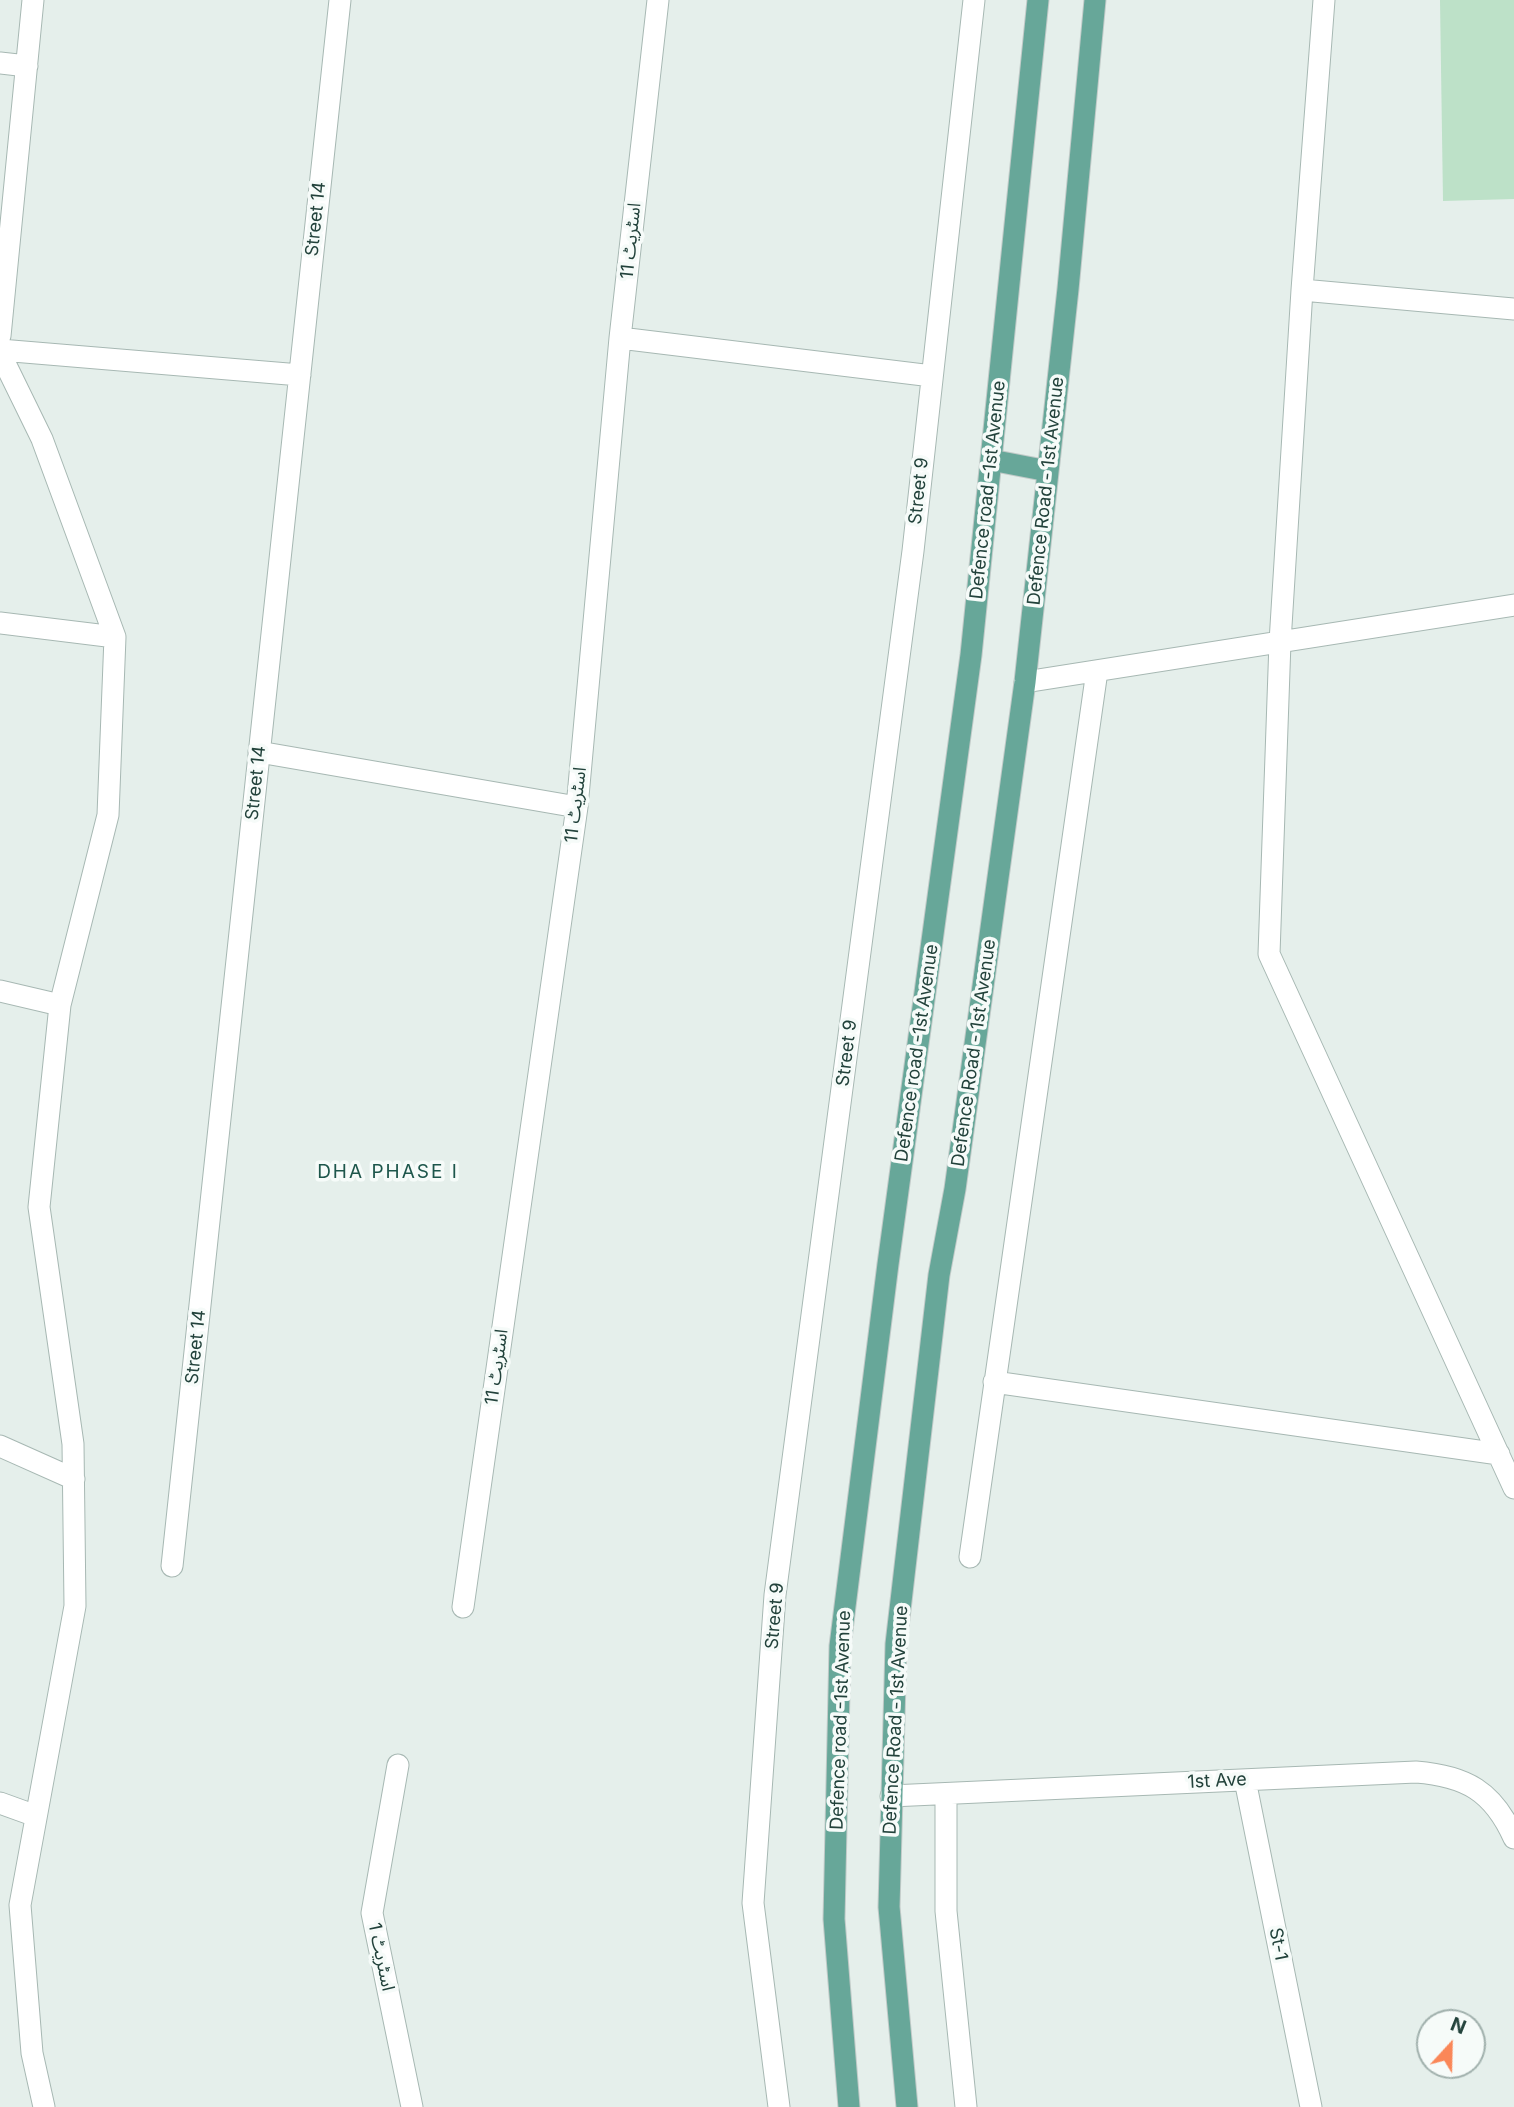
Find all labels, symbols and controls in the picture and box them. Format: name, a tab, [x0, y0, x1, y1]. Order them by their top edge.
street label: Street 14	[301, 181, 331, 257]
street label: اسٹریٹ 11	[616, 202, 646, 280]
street label: Defence Road - 1st Avenue	[1023, 376, 1069, 606]
street label: Defence road -1st Avenue	[966, 380, 1010, 600]
street label: Street 9	[905, 457, 933, 525]
street label: Street 14	[241, 745, 271, 821]
street label: اسٹریٹ 11	[561, 766, 591, 844]
street label: Defence Road - 1st Avenue	[947, 938, 1001, 1168]
street label: Defence road -1st Avenue	[891, 943, 943, 1163]
street label: Street 9	[832, 1018, 862, 1088]
district label: DHA PHASE I	[319, 1161, 457, 1183]
street label: Street 14	[181, 1309, 211, 1385]
street label: اسٹریٹ 11	[481, 1328, 513, 1406]
street label: Street 9	[761, 1582, 789, 1650]
street label: Defence Road - 1st Avenue	[879, 1605, 913, 1835]
street label: Defence road -1st Avenue	[826, 1610, 856, 1830]
street label: 1st Ave	[1187, 1769, 1247, 1793]
street label: اسٹریٹ 1	[363, 1921, 399, 1993]
street label: St-1	[1264, 1926, 1292, 1962]
north arrow	[1416, 2009, 1486, 2079]
text: N	[1447, 2013, 1469, 2039]

